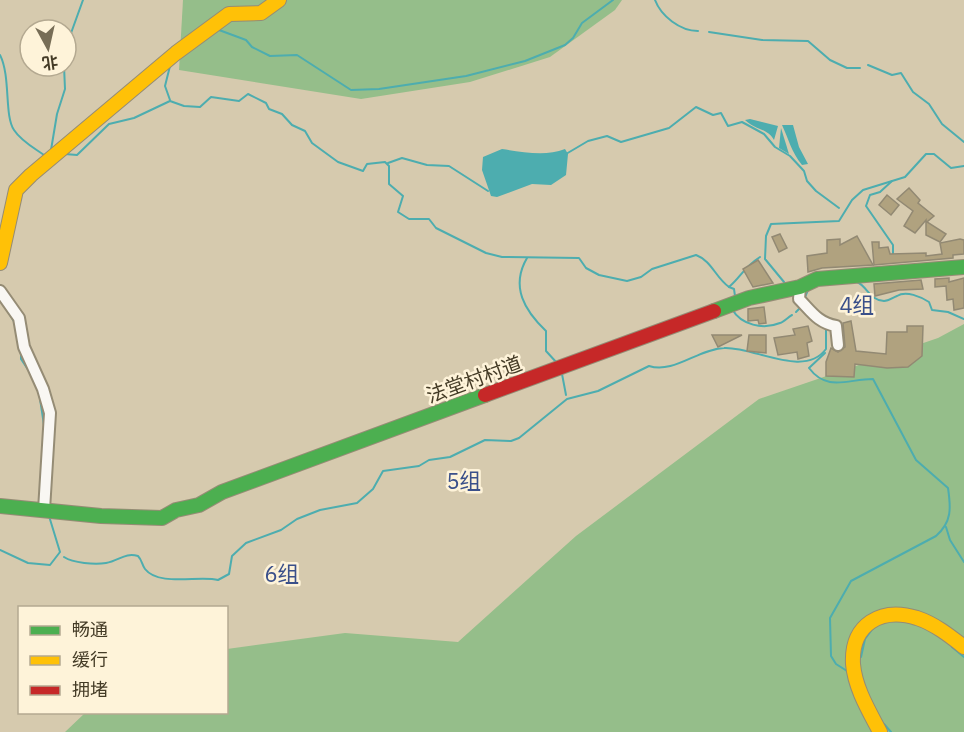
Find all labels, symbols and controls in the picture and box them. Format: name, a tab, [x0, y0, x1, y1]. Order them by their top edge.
north arrow	[18, 18, 78, 78]
text: 北	[41, 52, 59, 74]
district label: 4组	[839, 290, 875, 319]
street label: 法堂村村道	[422, 349, 526, 409]
district label: 5组	[446, 466, 482, 495]
district label: 6组	[264, 559, 300, 588]
legend	[18, 606, 228, 714]
text: 畅通	[72, 618, 108, 641]
text: 缓行	[72, 648, 108, 671]
text: 拥堵	[72, 678, 108, 701]

